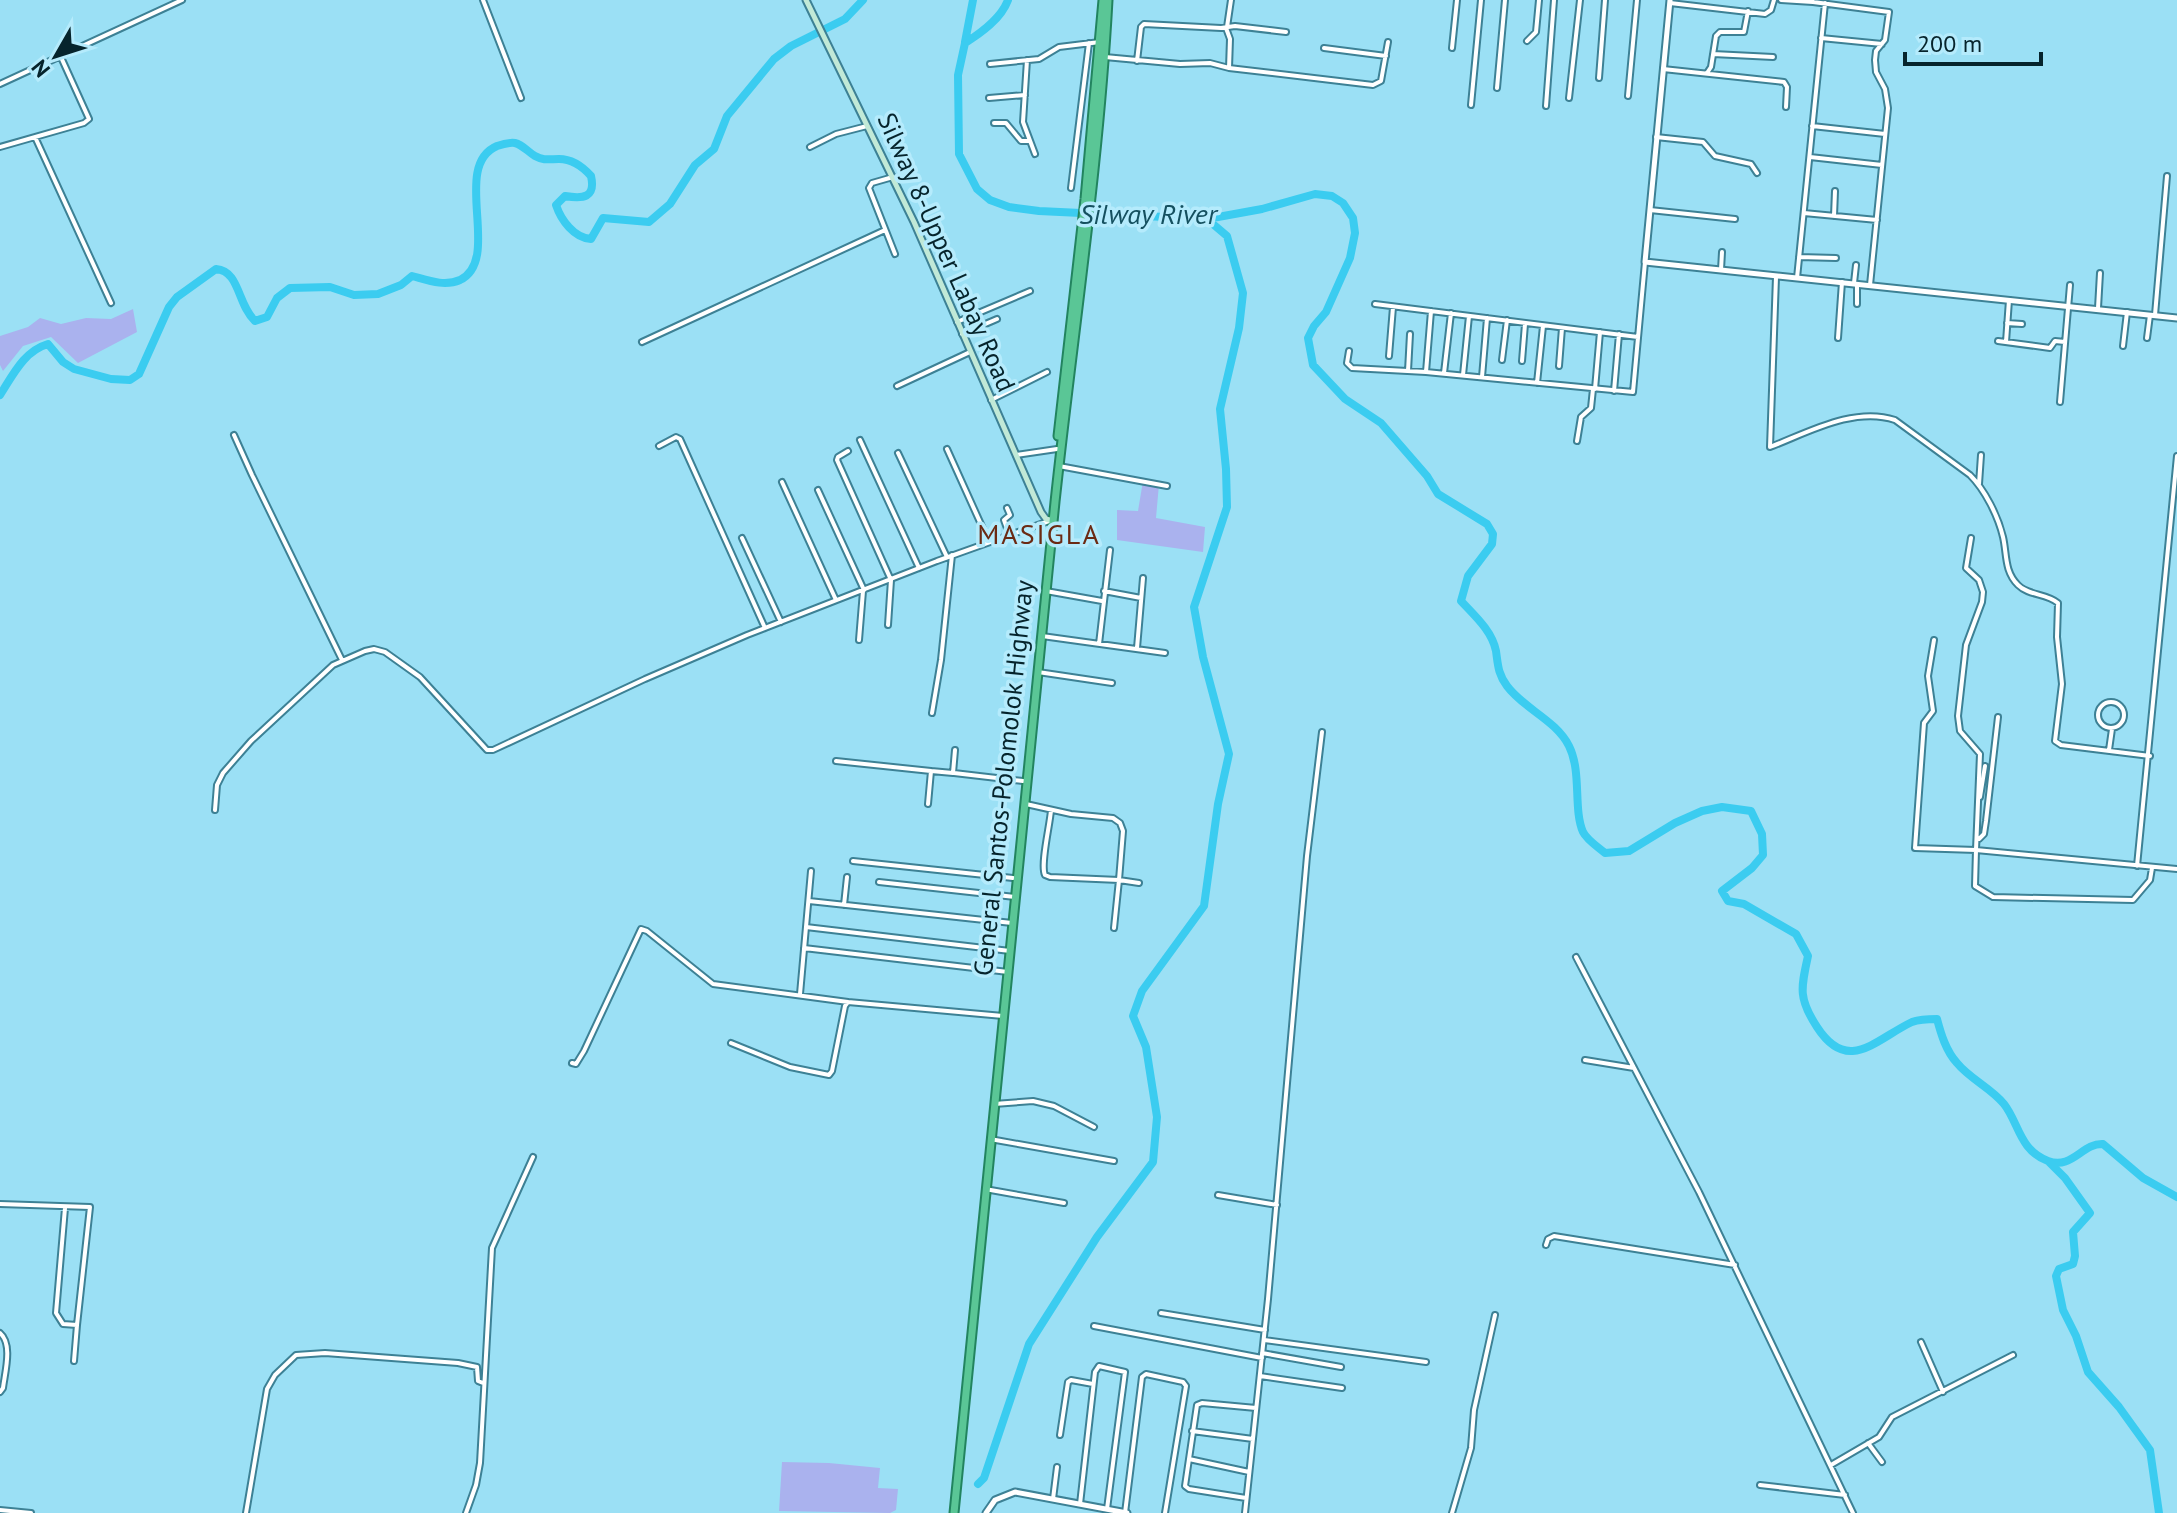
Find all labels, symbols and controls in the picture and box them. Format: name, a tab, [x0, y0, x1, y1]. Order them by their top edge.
north arrow	[16, 16, 96, 96]
scale bar	[1905, 16, 2041, 66]
text: 200 m	[1917, 28, 1982, 59]
text: N	[25, 54, 56, 83]
street label: Silway 8-Upper Labay Road	[871, 107, 1023, 397]
water label: Silway River	[1079, 195, 1219, 232]
district label: MASIGLA	[977, 515, 1101, 552]
street label: General Santos-Polomolok Highway	[966, 579, 1040, 977]

